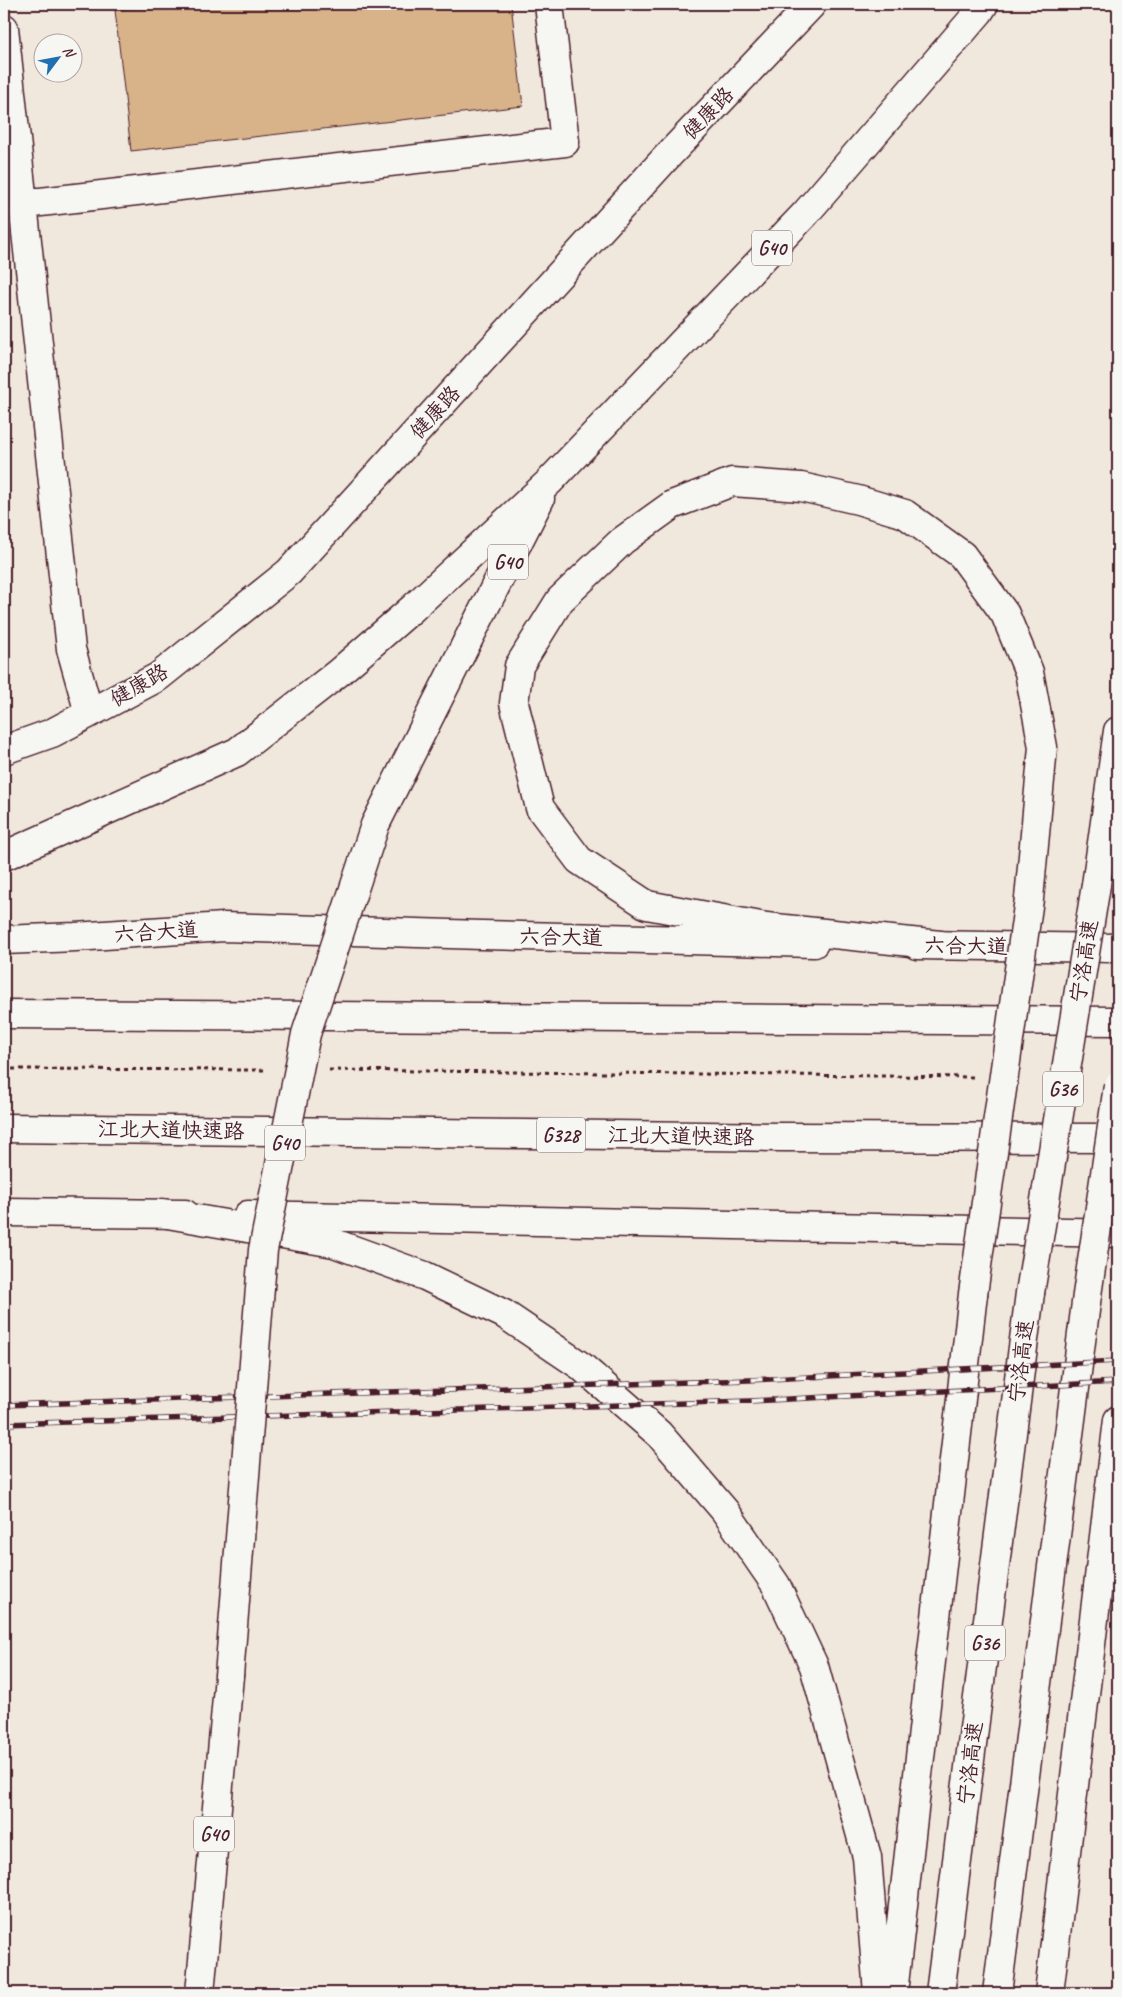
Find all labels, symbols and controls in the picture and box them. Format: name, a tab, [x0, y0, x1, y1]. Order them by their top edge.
north arrow	[32, 32, 82, 82]
text: N	[59, 43, 79, 62]
street label: 健康路	[677, 81, 739, 145]
road number: G40	[752, 230, 792, 266]
street label: 健康路	[404, 380, 466, 444]
road number: G40	[488, 544, 528, 580]
street label: 健康路	[105, 658, 173, 712]
street label: 六合大道	[113, 916, 199, 948]
street label: 宁洛高速	[1065, 917, 1103, 1005]
street label: 六合大道	[519, 923, 603, 951]
street label: 六合大道	[924, 932, 1008, 960]
road number: G36	[1043, 1072, 1083, 1106]
street label: 江北大道快速路	[97, 1116, 245, 1144]
road number: G328	[537, 1118, 585, 1152]
street label: 江北大道快速路	[607, 1122, 755, 1150]
road number: G40	[265, 1126, 305, 1160]
street label: 宁洛高速	[1003, 1318, 1039, 1404]
road number: G36	[965, 1626, 1005, 1660]
street label: 宁洛高速	[952, 1720, 988, 1806]
road number: G40	[194, 1816, 234, 1852]

